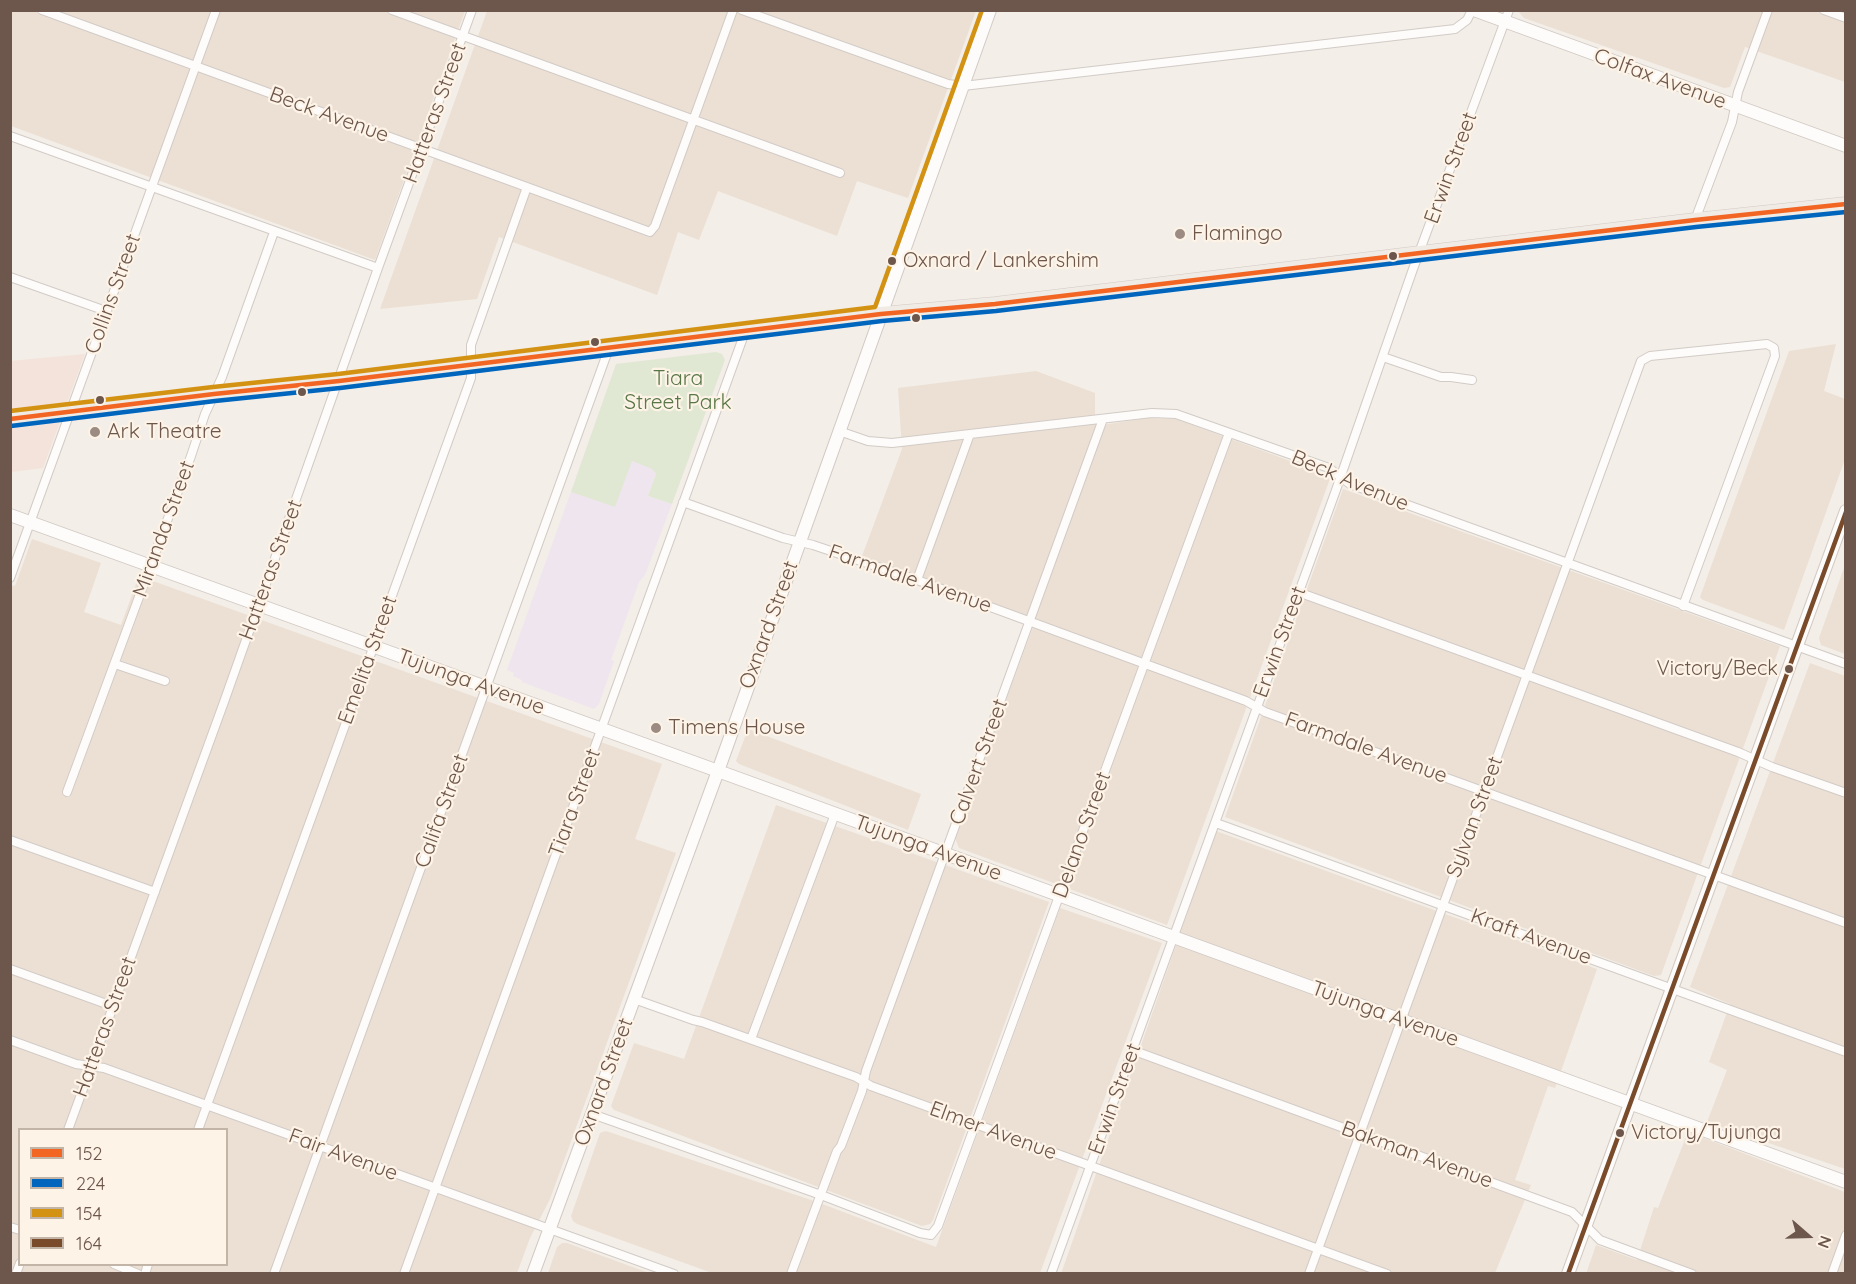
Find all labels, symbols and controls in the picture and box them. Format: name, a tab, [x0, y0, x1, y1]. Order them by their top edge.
street label: Hatteras Street	[398, 39, 472, 187]
street label: Colfax Avenue	[1590, 43, 1730, 115]
street label: Beck Avenue	[266, 82, 392, 148]
street label: Erwin Street	[1419, 109, 1483, 227]
place label: Flamingo	[1192, 221, 1283, 247]
marker: Flamingo	[1173, 227, 1187, 241]
street label: Collins Street	[80, 231, 146, 357]
place label: Oxnard / Lankershim	[903, 249, 1099, 273]
unlabelled marker	[1387, 250, 1399, 262]
marker: Oxnard / Lankershim	[886, 255, 898, 267]
unlabelled marker	[910, 312, 922, 324]
unlabelled marker	[589, 336, 601, 348]
park label: Tiara Street Park	[624, 366, 732, 416]
unlabelled marker	[296, 386, 308, 398]
unlabelled marker	[94, 394, 106, 406]
place label: Ark Theatre	[107, 419, 222, 445]
marker: Ark Theatre	[88, 425, 102, 439]
street label: Beck Avenue	[1287, 445, 1413, 517]
street label: Miranda Street	[128, 457, 200, 601]
street label: Hatteras Street	[234, 496, 308, 644]
street label: Farmdale Avenue	[825, 539, 995, 619]
street label: Oxnard Street	[734, 558, 804, 692]
street label: Erwin Street	[1248, 583, 1312, 701]
street label: Emelita Street	[333, 592, 403, 728]
street label: Tujunga Avenue	[394, 644, 548, 720]
place label: Victory/Beck	[1656, 657, 1778, 681]
marker: Victory/Beck	[1783, 663, 1795, 675]
street label: Calvert Street	[945, 696, 1013, 828]
street label: Farmdale Avenue	[1281, 707, 1451, 789]
place label: Timens House	[668, 715, 805, 741]
marker: Timens House	[649, 721, 663, 735]
street label: Tiara Street	[544, 745, 606, 861]
street label: Califa Street	[410, 751, 474, 871]
street label: Sylvan Street	[1441, 753, 1509, 881]
street label: Delano Street	[1047, 768, 1117, 902]
street label: Tujunga Avenue	[851, 810, 1005, 886]
street label: Kraft Avenue	[1467, 903, 1595, 971]
street label: Hatteras Street	[68, 953, 142, 1101]
street label: Tujunga Avenue	[1308, 976, 1462, 1052]
street label: Oxnard Street	[569, 1015, 639, 1149]
street label: Erwin Street	[1083, 1040, 1147, 1158]
street label: Elmer Avenue	[926, 1096, 1060, 1166]
street label: Bakman Avenue	[1338, 1116, 1496, 1194]
place label: Victory/Tujunga	[1631, 1121, 1781, 1145]
street label: Fair Avenue	[285, 1124, 401, 1186]
marker: Victory/Tujunga	[1614, 1127, 1626, 1139]
legend	[18, 1128, 228, 1266]
text: 152	[76, 1142, 102, 1165]
text: 224	[76, 1172, 105, 1195]
text: 154	[76, 1202, 102, 1225]
north arrow	[1778, 1206, 1838, 1266]
text: 164	[76, 1232, 102, 1255]
text: N	[1814, 1233, 1836, 1251]

